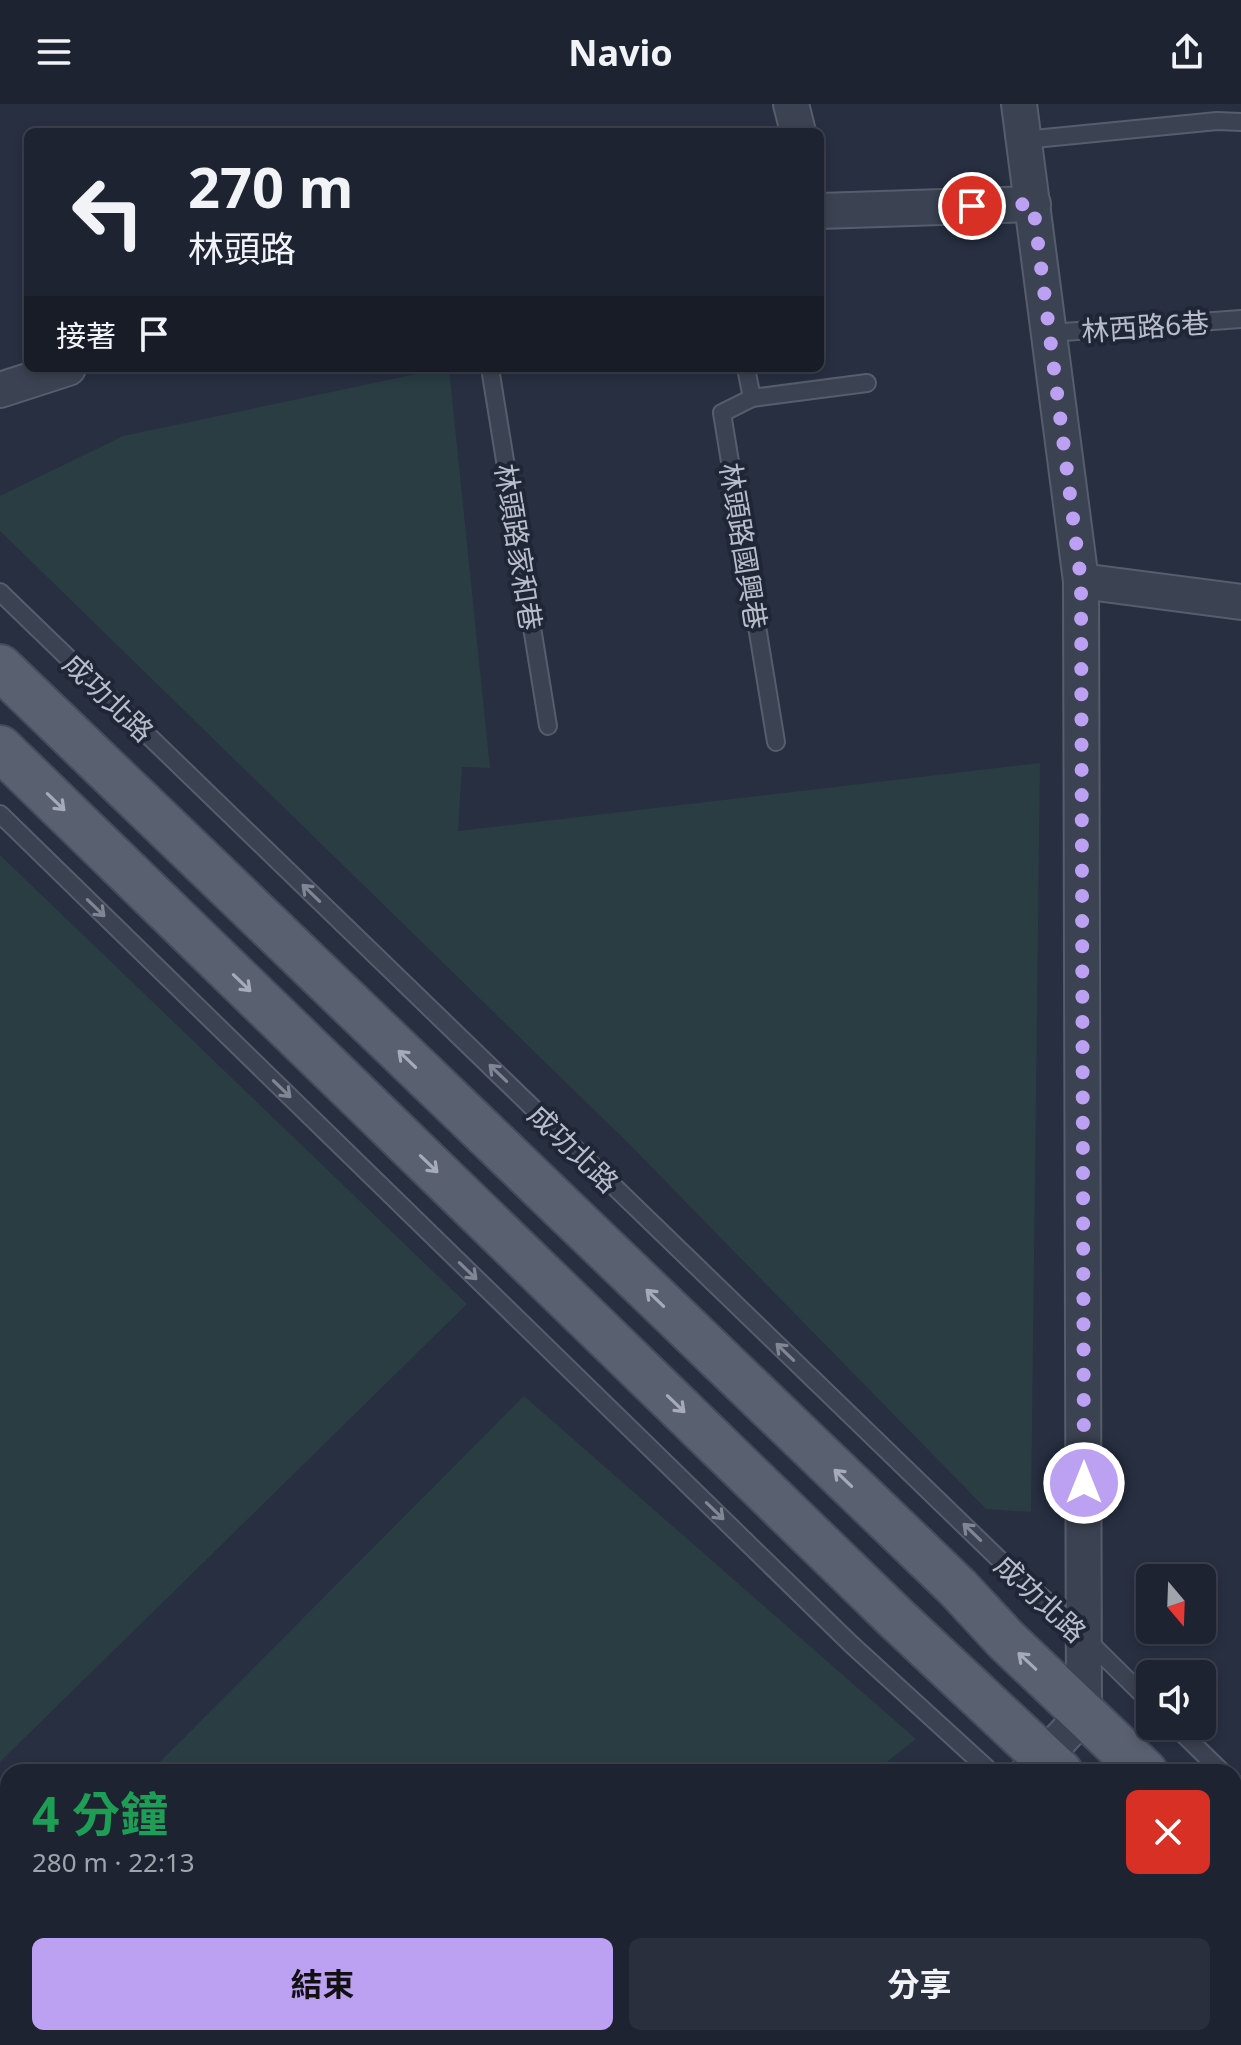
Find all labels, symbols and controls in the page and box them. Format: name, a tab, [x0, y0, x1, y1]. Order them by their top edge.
text: Navio	[568, 28, 673, 77]
icon: menu	[32, 30, 76, 74]
icon: share	[1165, 30, 1209, 74]
text: 270 m	[188, 148, 353, 224]
icon: left	[56, 160, 160, 264]
pin	[938, 172, 1006, 240]
icon: arrive	[950, 184, 994, 228]
text: 林頭路	[188, 224, 296, 273]
street label: 林西路6巷	[1080, 303, 1210, 349]
icon: arrive	[132, 312, 176, 356]
text: 接著	[56, 315, 116, 356]
street label: 林頭路國興巷	[712, 460, 776, 632]
street label: 林頭路家和巷	[487, 461, 551, 633]
street label: 成功北路	[56, 644, 162, 750]
one-way arrow	[46, 792, 65, 811]
one-way arrow	[301, 883, 321, 902]
one-way arrow	[86, 898, 106, 917]
one-way arrow	[232, 974, 252, 992]
one-way arrow	[398, 1050, 417, 1069]
one-way arrow	[488, 1064, 508, 1083]
one-way arrow	[272, 1079, 291, 1098]
street label: 成功北路	[521, 1095, 627, 1201]
one-way arrow	[419, 1155, 439, 1174]
one-way arrow	[458, 1261, 478, 1280]
one-way arrow	[645, 1288, 665, 1307]
one-way arrow	[775, 1342, 795, 1361]
one-way arrow	[666, 1394, 685, 1413]
position arrow	[1042, 1441, 1126, 1525]
one-way arrow	[833, 1469, 853, 1488]
one-way arrow	[705, 1501, 725, 1520]
one-way arrow	[962, 1523, 982, 1542]
street label: 成功北路	[987, 1546, 1095, 1650]
north arrow	[1136, 1564, 1216, 1644]
map controls	[1136, 1564, 1216, 1740]
one-way arrow	[1017, 1651, 1037, 1670]
button: sound	[1136, 1660, 1216, 1740]
text: 4 分鐘	[32, 1781, 168, 1846]
button: close	[1126, 1790, 1210, 1874]
text: 280 m · 22:13	[32, 1844, 195, 1880]
button: 結束	[32, 1938, 613, 2030]
button: 分享	[629, 1938, 1210, 2030]

